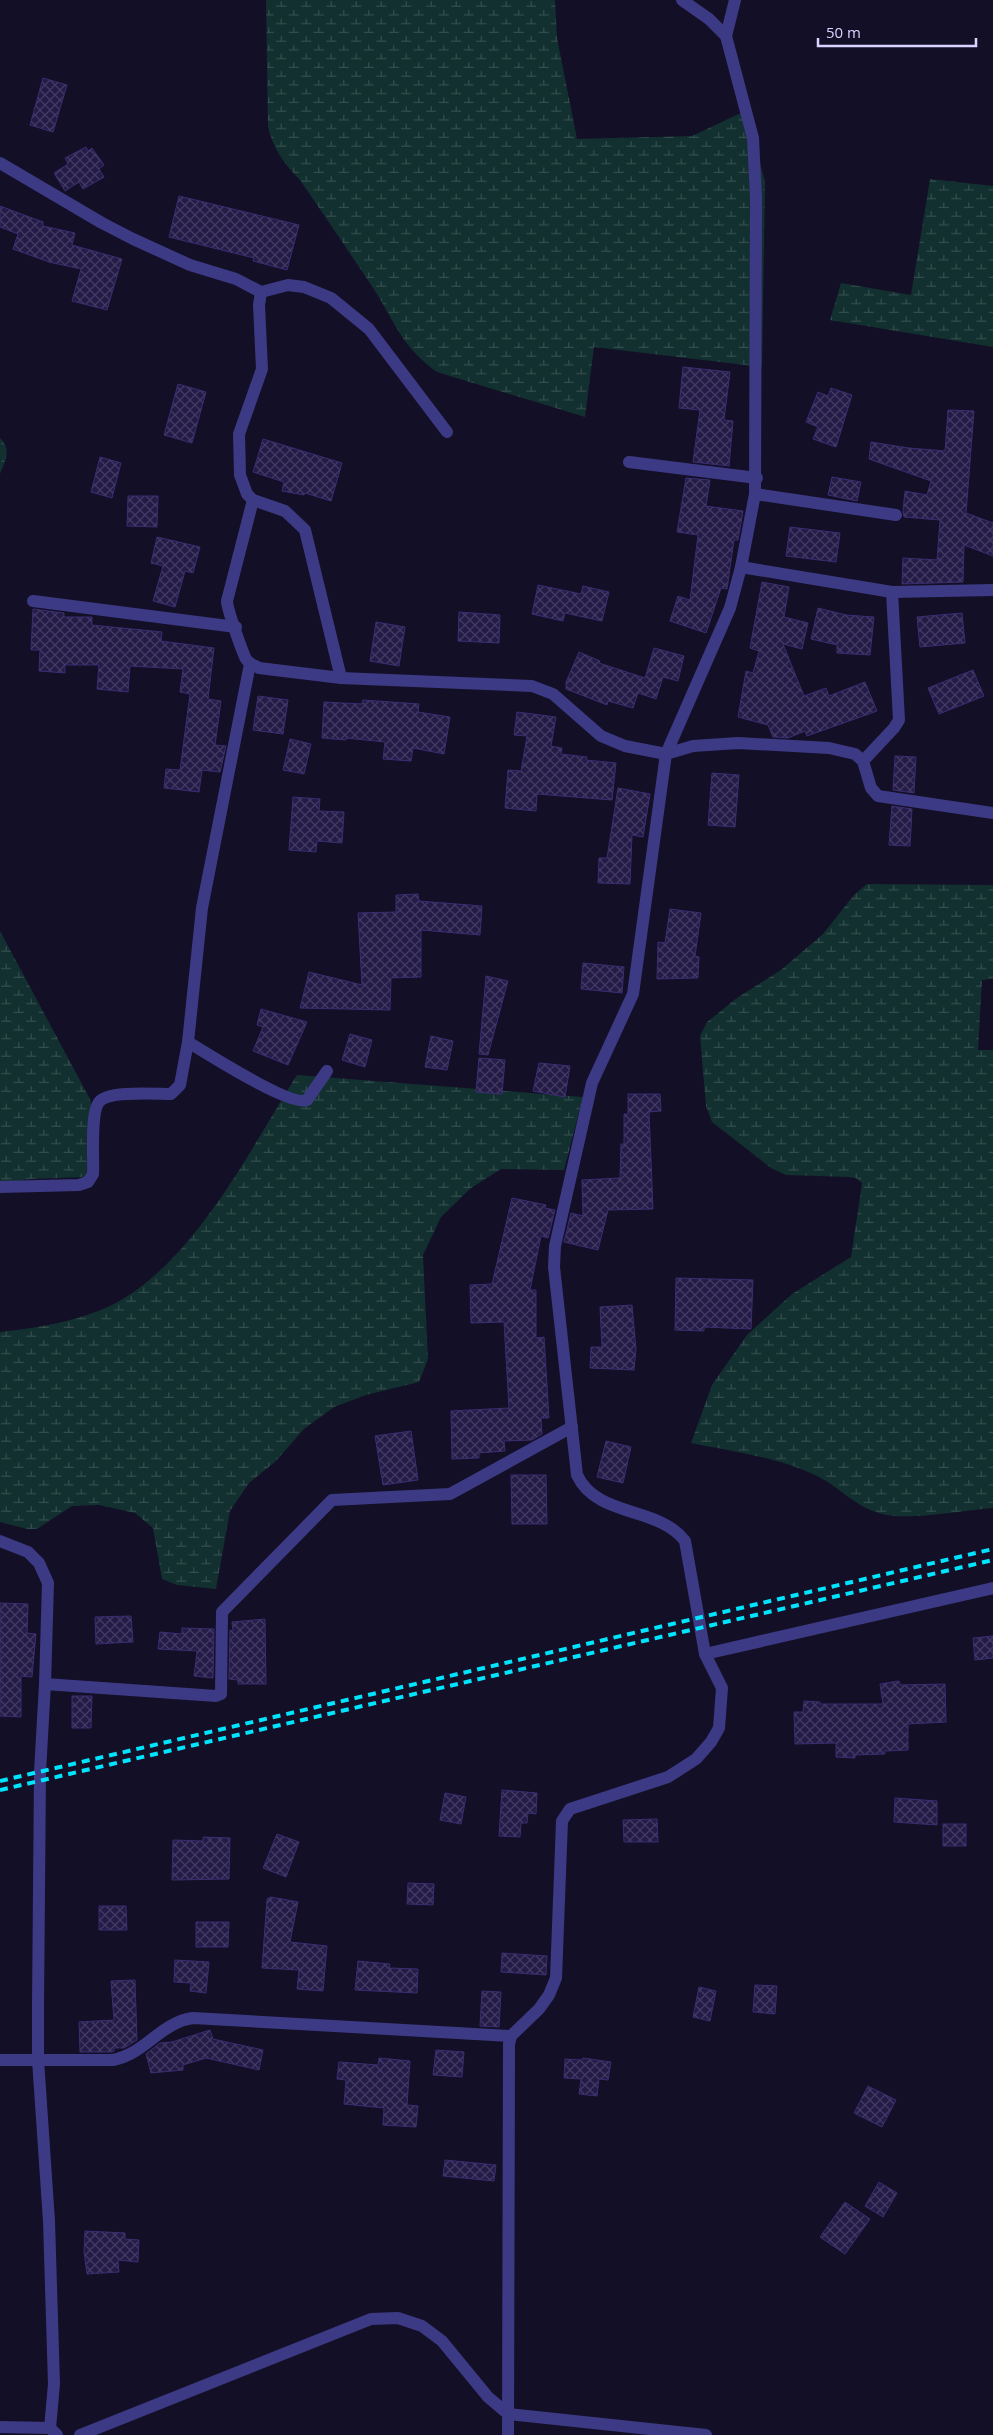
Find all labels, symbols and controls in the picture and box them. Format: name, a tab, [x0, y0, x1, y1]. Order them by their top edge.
scale bar	[818, 15, 976, 47]
text: 50 m	[826, 22, 861, 42]

